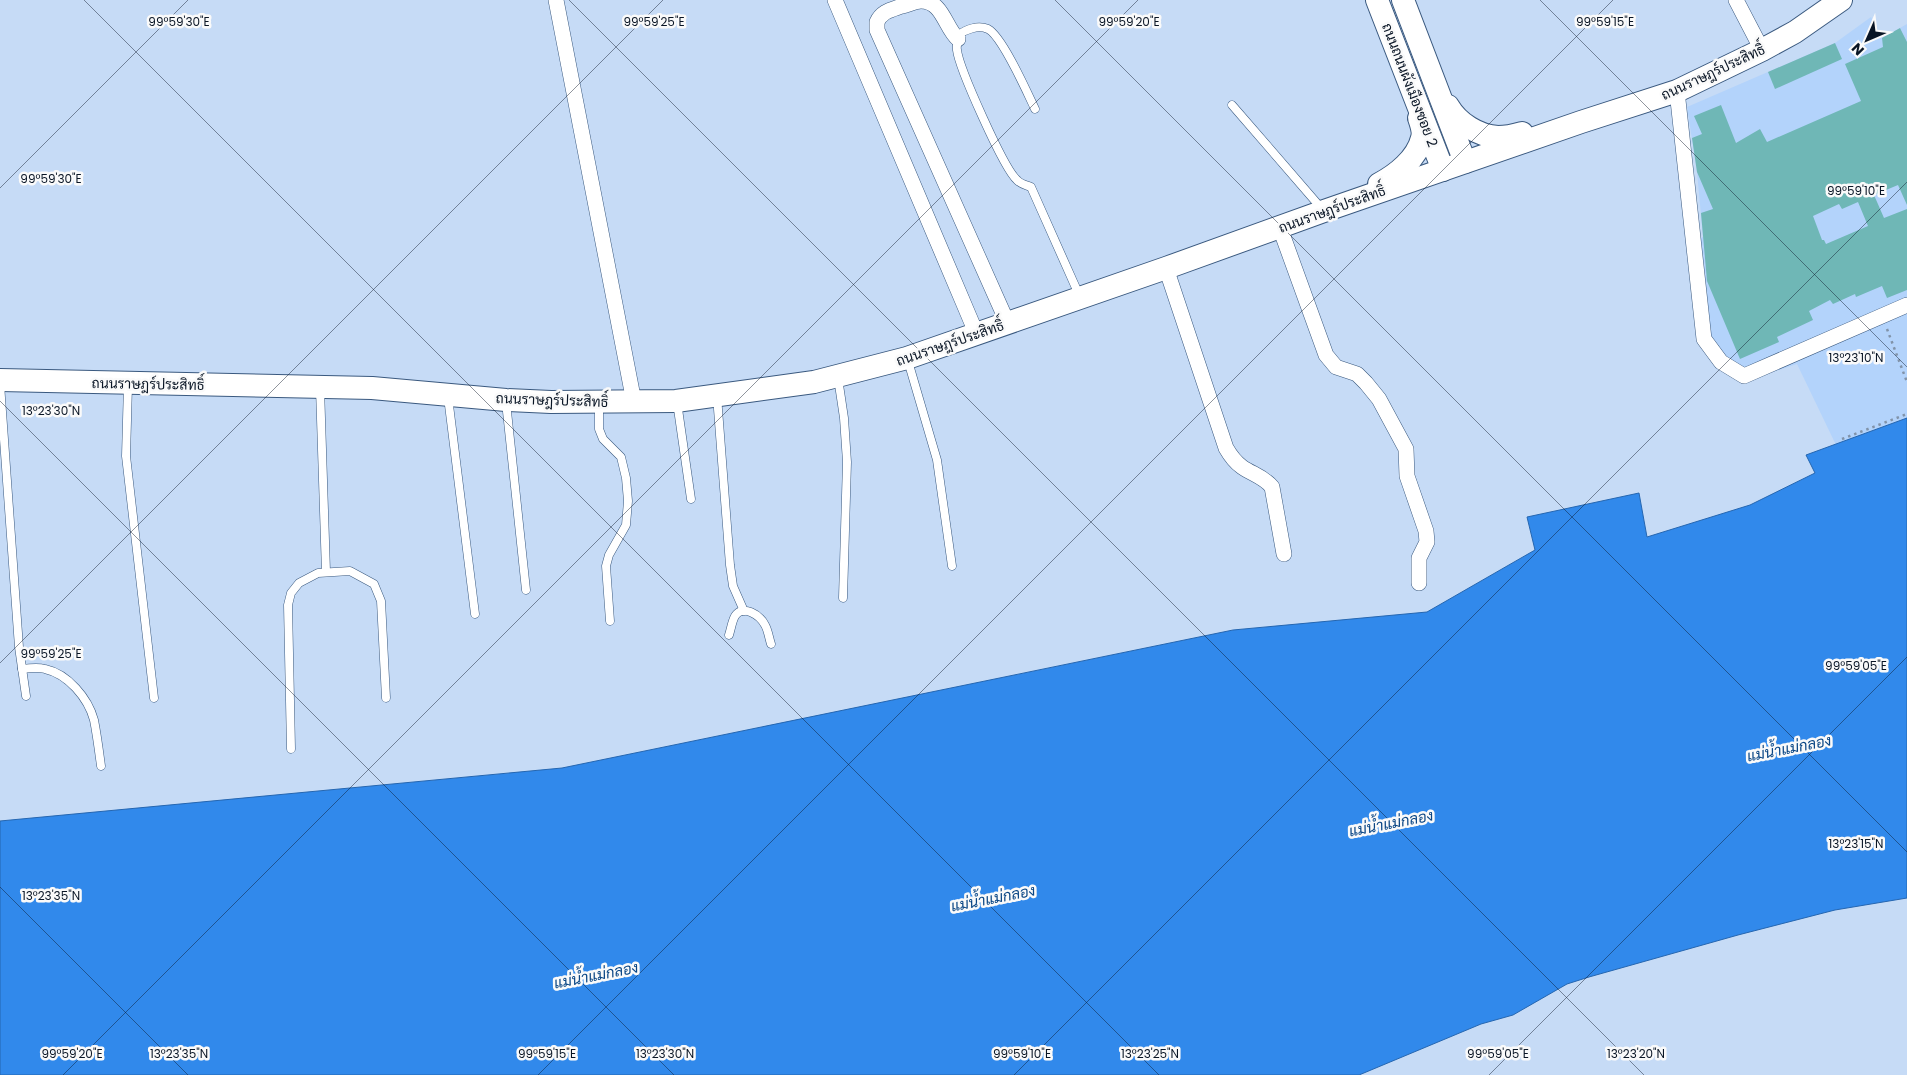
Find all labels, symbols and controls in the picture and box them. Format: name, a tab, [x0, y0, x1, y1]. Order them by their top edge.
text: 99°59'30"E	[148, 13, 210, 30]
text: 99°59'25"E	[623, 13, 685, 30]
text: 99°59'20"E	[1098, 13, 1160, 30]
text: 99°59'15"E	[1576, 13, 1634, 30]
north arrow	[1842, 15, 1892, 65]
street label: ถนนถนนผังเมืองซอย 2	[1377, 20, 1443, 150]
street label: ถนนราษฎร์ประสิทธิ์	[1657, 37, 1769, 105]
text: N	[1847, 38, 1869, 60]
text: 99°59'30"E	[20, 170, 82, 187]
street label: ถนนราษฎร์ประสิทธิ์	[1275, 178, 1389, 238]
text: 99°59'10"E	[1827, 182, 1885, 199]
street label: ถนนราษฎร์ประสิทธิ์	[893, 313, 1007, 371]
text: 13°23'10"N	[1828, 349, 1884, 366]
street label: ถนนราษฎร์ประสิทธิ์	[91, 371, 205, 395]
street label: ถนนราษฎร์ประสิทธิ์	[495, 386, 609, 412]
text: 13°23'30"N	[22, 402, 80, 419]
text: 99°59'25"E	[20, 645, 82, 662]
text: 99°59'05"E	[1825, 657, 1887, 674]
water label: แม่น้ำแม่กลอง	[1745, 728, 1833, 766]
water label: แม่น้ำแม่กลอง	[1347, 803, 1435, 841]
text: 13°23'15"N	[1828, 835, 1884, 852]
water label: แม่น้ำแม่กลอง	[949, 878, 1037, 916]
text: 13°23'35"N	[22, 887, 80, 904]
water label: แม่น้ำแม่กลอง	[552, 955, 640, 993]
text: 99°59'20"E	[41, 1045, 103, 1062]
text: 13°23'35"N	[150, 1045, 208, 1062]
text: 99°59'15"E	[518, 1045, 576, 1062]
text: 13°23'30"N	[636, 1045, 694, 1062]
text: 99°59'10"E	[993, 1045, 1051, 1062]
text: 13°23'25"N	[1121, 1045, 1179, 1062]
text: 99°59'05"E	[1467, 1045, 1529, 1062]
text: 13°23'20"N	[1607, 1045, 1665, 1062]

